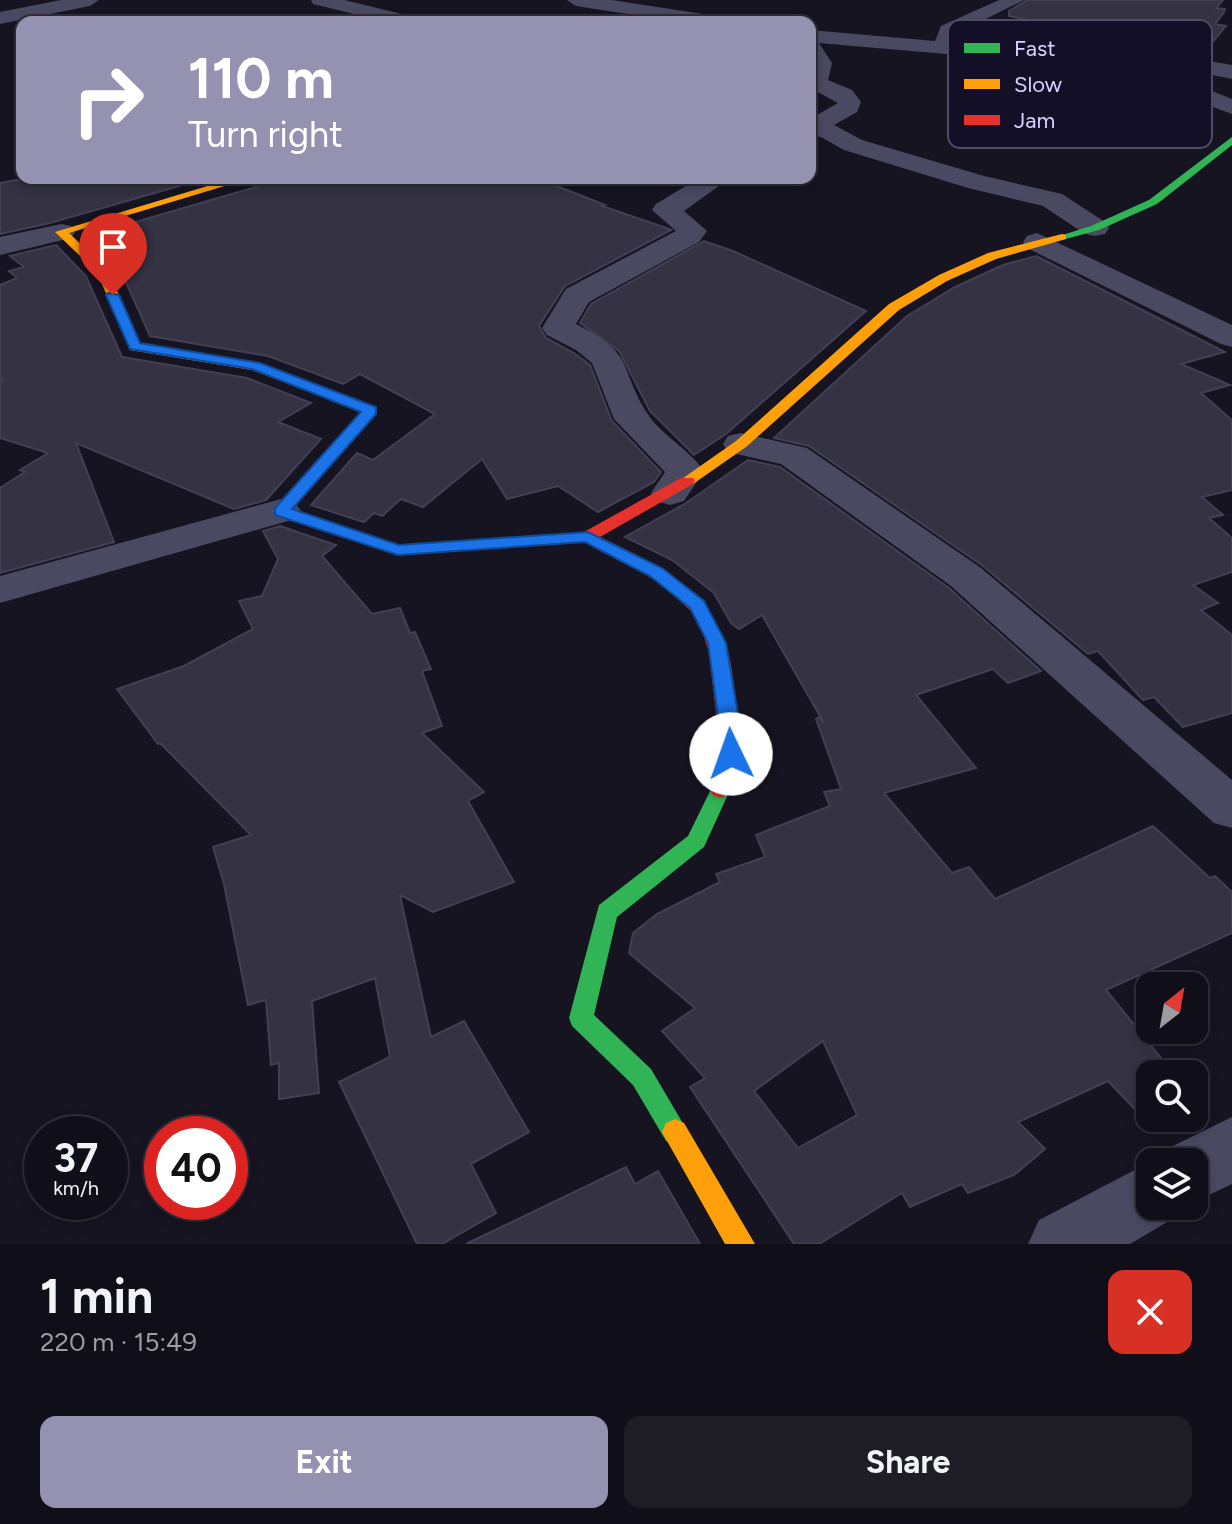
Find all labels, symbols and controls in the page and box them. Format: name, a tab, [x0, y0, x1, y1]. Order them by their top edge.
legend	[948, 20, 1212, 148]
text: Fast	[1014, 35, 1056, 62]
text: 110 m	[188, 45, 334, 112]
icon: right	[56, 48, 160, 152]
text: Slow	[1014, 71, 1063, 98]
text: Jam	[1014, 107, 1055, 134]
text: Turn right	[188, 113, 343, 156]
pin	[79, 213, 147, 295]
icon: arrive	[91, 225, 135, 269]
position arrow	[689, 712, 773, 796]
north arrow	[1136, 972, 1208, 1044]
map controls	[1136, 972, 1208, 1220]
button: search	[1136, 1060, 1208, 1132]
speed limit sign: 40	[144, 1116, 248, 1220]
text: 37	[54, 1134, 98, 1182]
button: layers	[1136, 1148, 1208, 1220]
text: km/h	[53, 1176, 99, 1200]
text: 1 min	[40, 1267, 153, 1325]
button: close	[1108, 1270, 1192, 1354]
text: 220 m · 15:49	[40, 1326, 197, 1358]
button: Exit	[40, 1416, 608, 1508]
button: Share	[624, 1416, 1192, 1508]

